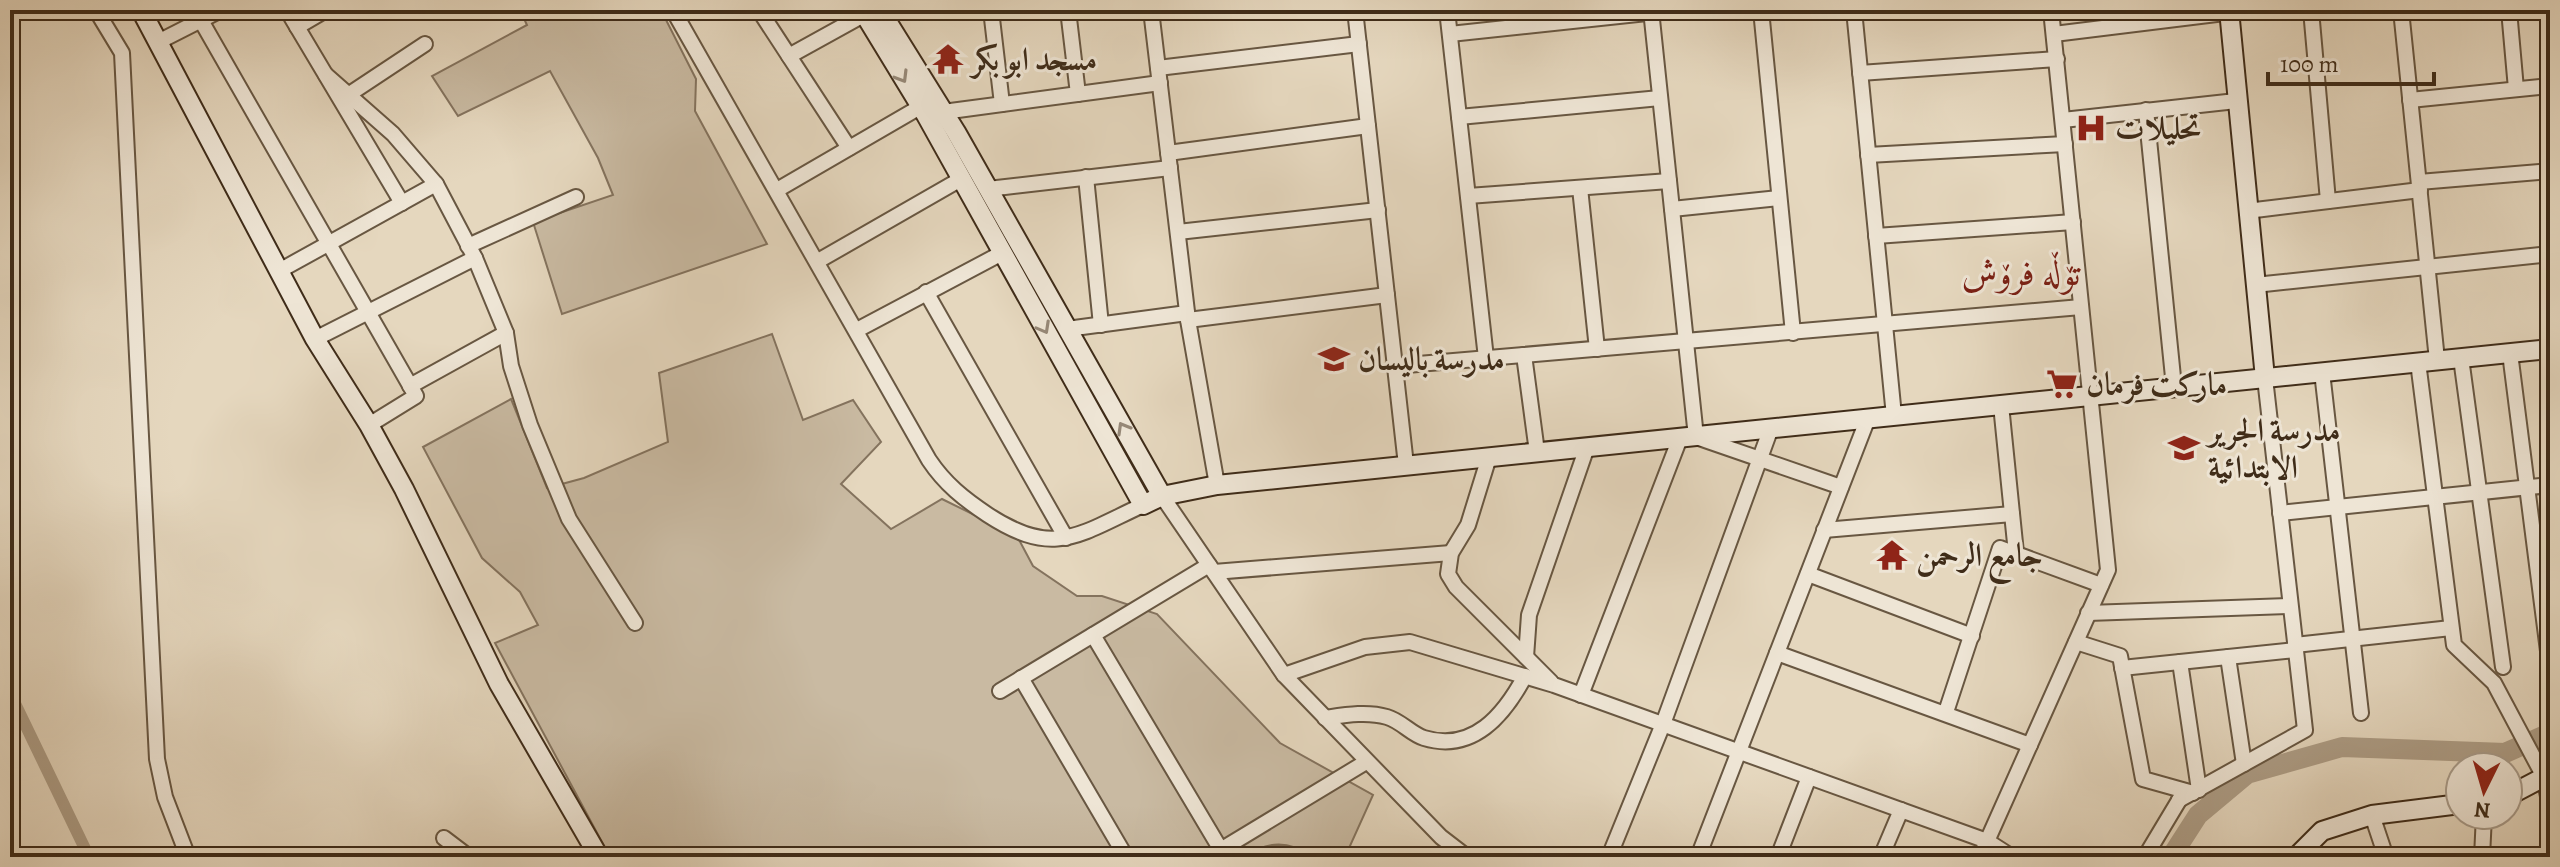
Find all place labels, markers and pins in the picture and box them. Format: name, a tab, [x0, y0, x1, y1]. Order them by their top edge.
place label: مسجد ابو بكر	[968, 37, 1097, 81]
temple icon: مسجد ابو بكر	[931, 42, 965, 76]
place label: تحلیلات	[2115, 106, 2201, 150]
hospital icon: تحلیلات	[2074, 111, 2108, 145]
place label: مدرسة بالیسان	[1358, 337, 1505, 381]
school or university icon: مدرسة بالیسان	[1317, 342, 1351, 376]
place label: مارکت فرمان	[2086, 362, 2227, 406]
supermarket icon: مارکت فرمان	[2045, 367, 2079, 401]
place label: مدرسة الجرير الابتدائية	[2205, 408, 2340, 489]
school or university icon: مدرسة الجرير الابتدائية	[2167, 431, 2201, 465]
place label: جامع الرحمن	[1916, 533, 2043, 585]
temple icon: جامع الرحمن	[1875, 538, 1909, 572]

